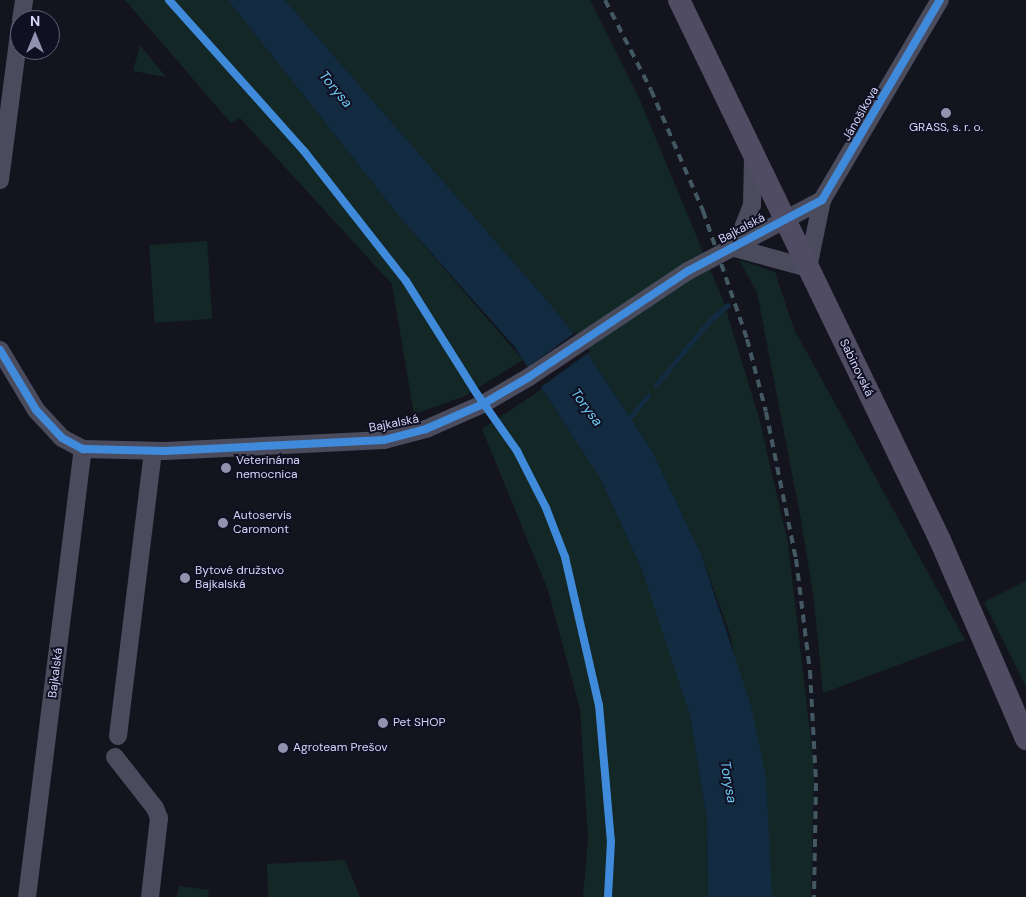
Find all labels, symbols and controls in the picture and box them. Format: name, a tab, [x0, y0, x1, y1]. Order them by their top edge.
north arrow	[10, 10, 60, 60]
text: N	[30, 12, 40, 30]
water label: Torysa	[316, 67, 356, 111]
street label: Jánošíkova	[840, 84, 882, 144]
marker: GRASS, s. r. o.	[940, 107, 952, 119]
place label: GRASS, s. r. o.	[909, 121, 983, 135]
street label: Bajkalská	[716, 211, 768, 247]
street label: Sabinovská	[836, 337, 876, 399]
water label: Torysa	[567, 385, 607, 429]
street label: Bajkalská	[368, 412, 420, 436]
place label: Veterinárna nemocnica	[236, 454, 300, 482]
marker: Veterinárna nemocnica	[220, 462, 232, 474]
place label: Autoservis Caromont	[233, 509, 292, 537]
marker: Autoservis Caromont	[217, 517, 229, 529]
place label: Bytové družstvo Bajkalská	[195, 564, 284, 592]
marker: Bytové družstvo Bajkalská	[179, 572, 191, 584]
street label: Bajkalská	[46, 647, 66, 699]
place label: Pet SHOP	[393, 716, 445, 730]
marker: Pet SHOP	[377, 717, 389, 729]
place label: Agroteam Prešov	[293, 741, 388, 755]
marker: Agroteam Prešov	[277, 742, 289, 754]
water label: Torysa	[717, 759, 741, 805]

